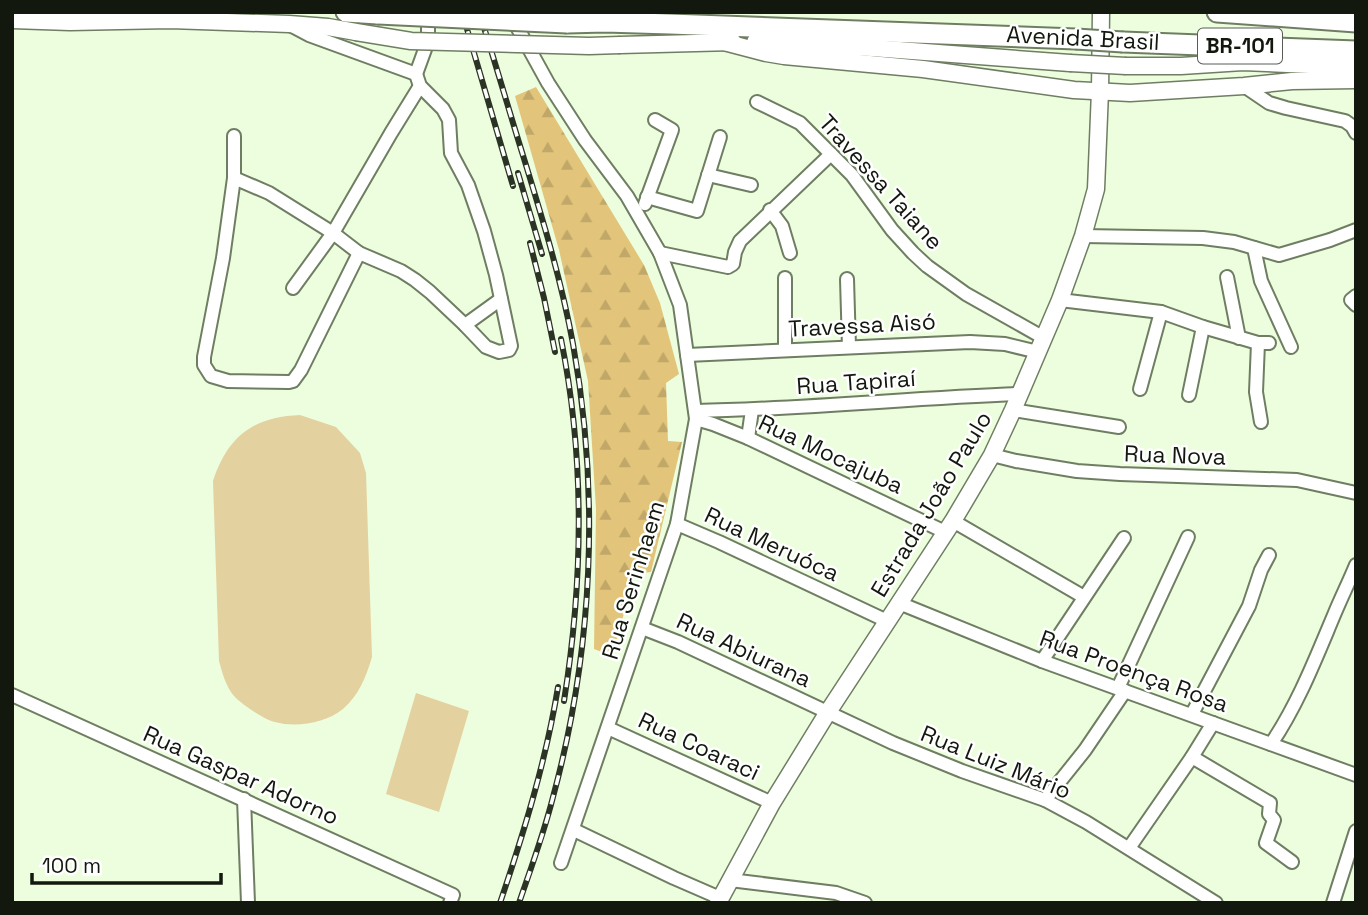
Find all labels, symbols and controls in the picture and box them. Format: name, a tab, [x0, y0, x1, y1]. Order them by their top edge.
street label: Avenida Brasil	[1006, 19, 1160, 57]
road number: BR-101	[1198, 28, 1282, 64]
street label: Travessa Taiane	[812, 108, 950, 256]
street label: Travessa Aisó	[787, 306, 937, 344]
street label: Rua Tapiraí	[795, 363, 917, 401]
street label: Estrada João Paulo	[864, 406, 998, 602]
street label: Rua Mocajuba	[754, 407, 908, 501]
street label: Rua Nova	[1123, 438, 1227, 472]
street label: Rua Serinhaem	[595, 497, 671, 663]
street label: Rua Meruóca	[700, 500, 844, 588]
street label: Rua Abiurana	[672, 606, 816, 694]
street label: Rua Proença Rosa	[1036, 623, 1232, 719]
street label: Rua Coaraci	[634, 705, 764, 787]
street label: Rua Gaspar Adorno	[139, 718, 343, 832]
street label: Rua Luiz Mário	[916, 718, 1076, 806]
scale bar	[32, 842, 220, 886]
text: 100 m	[42, 852, 101, 879]

